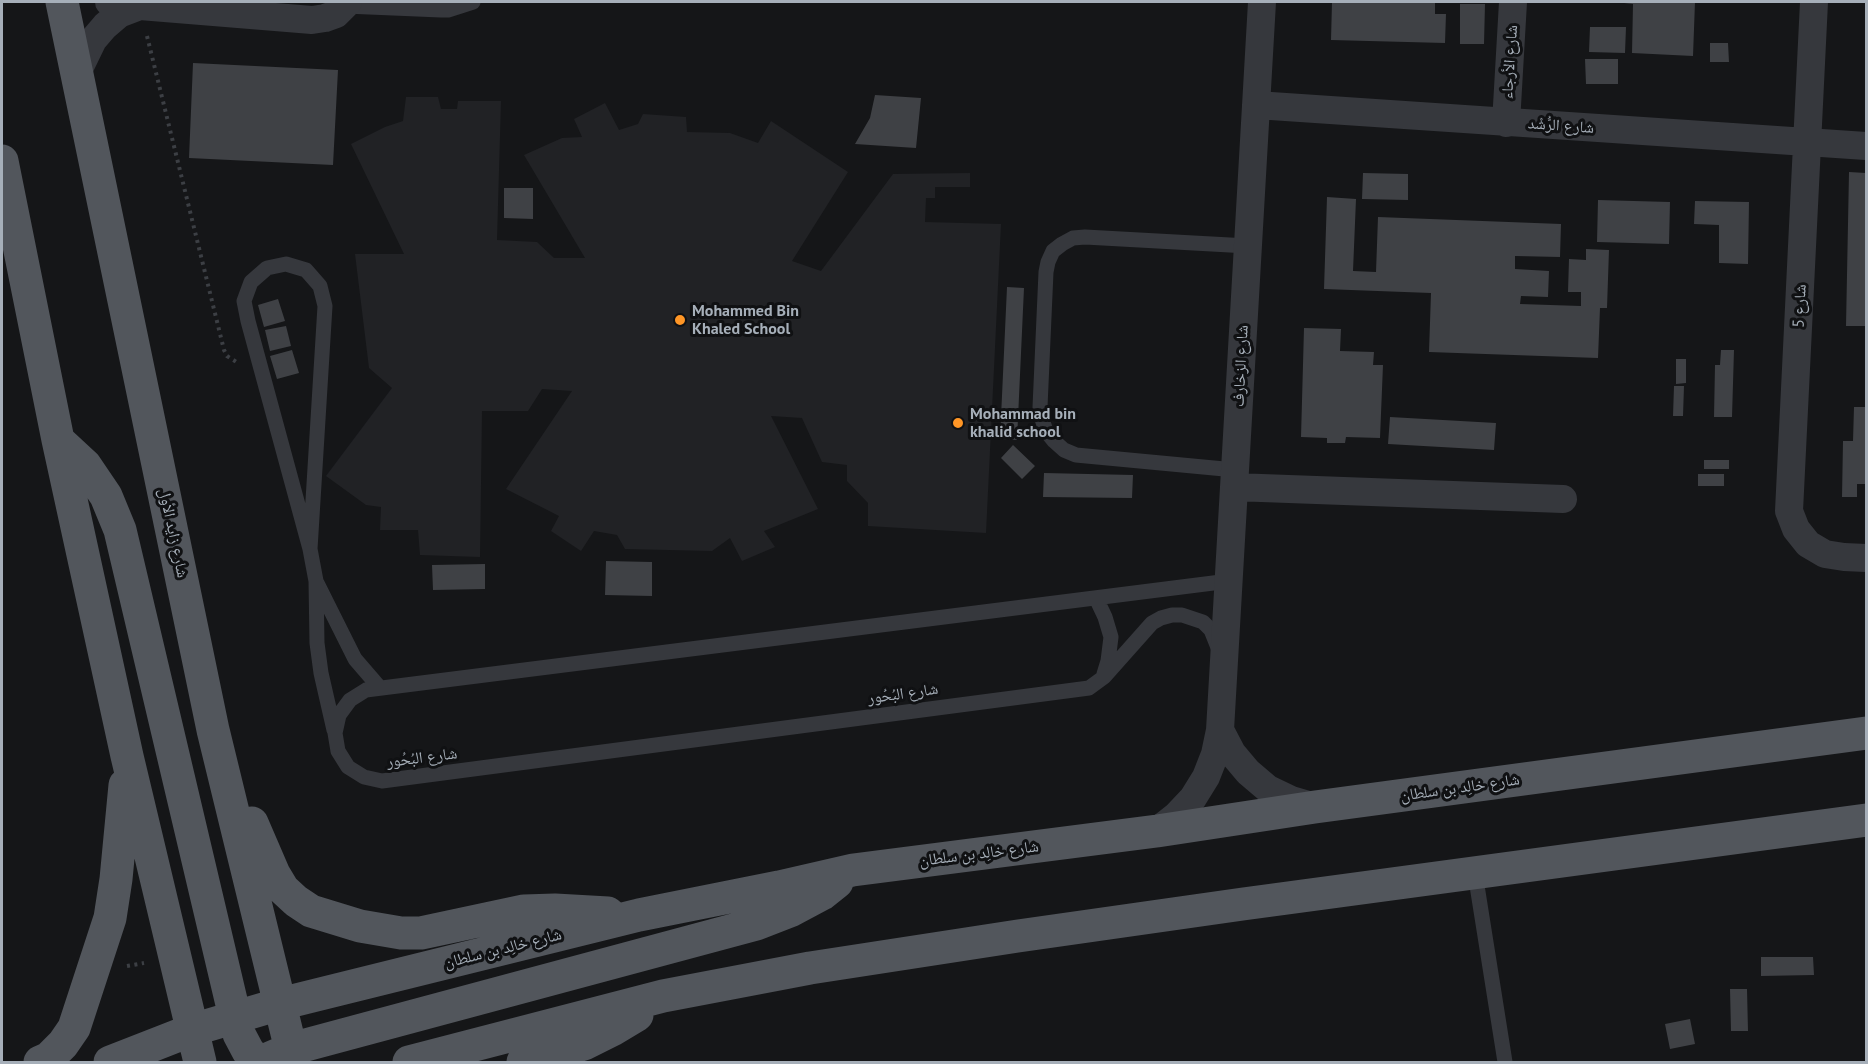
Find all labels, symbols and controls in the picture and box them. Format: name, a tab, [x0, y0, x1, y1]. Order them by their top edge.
street label: شارع الأرجاء	[1498, 24, 1522, 100]
street label: شارع الرُّشْد	[1527, 114, 1595, 138]
street label: شارع 5	[1789, 284, 1811, 328]
place label: Mohammed Bin Khaled School	[692, 301, 799, 339]
marker: Mohammed Bin Khaled School	[673, 313, 687, 327]
street label: شارع الزخارف	[1229, 324, 1253, 408]
place label: Mohammad bin khalid school	[970, 404, 1076, 442]
marker: Mohammad bin khalid school	[951, 416, 965, 430]
street label: شارع زايد الأول	[154, 486, 192, 580]
street label: شارع البُحُور	[867, 680, 939, 708]
street label: شارع البُحُور	[386, 744, 458, 772]
street label: شارع خالِد بن سلطان	[1399, 770, 1521, 806]
street label: شارع خالِد بن سلطان	[918, 837, 1040, 871]
street label: شارع خالِد بن سلطان	[442, 925, 564, 973]

